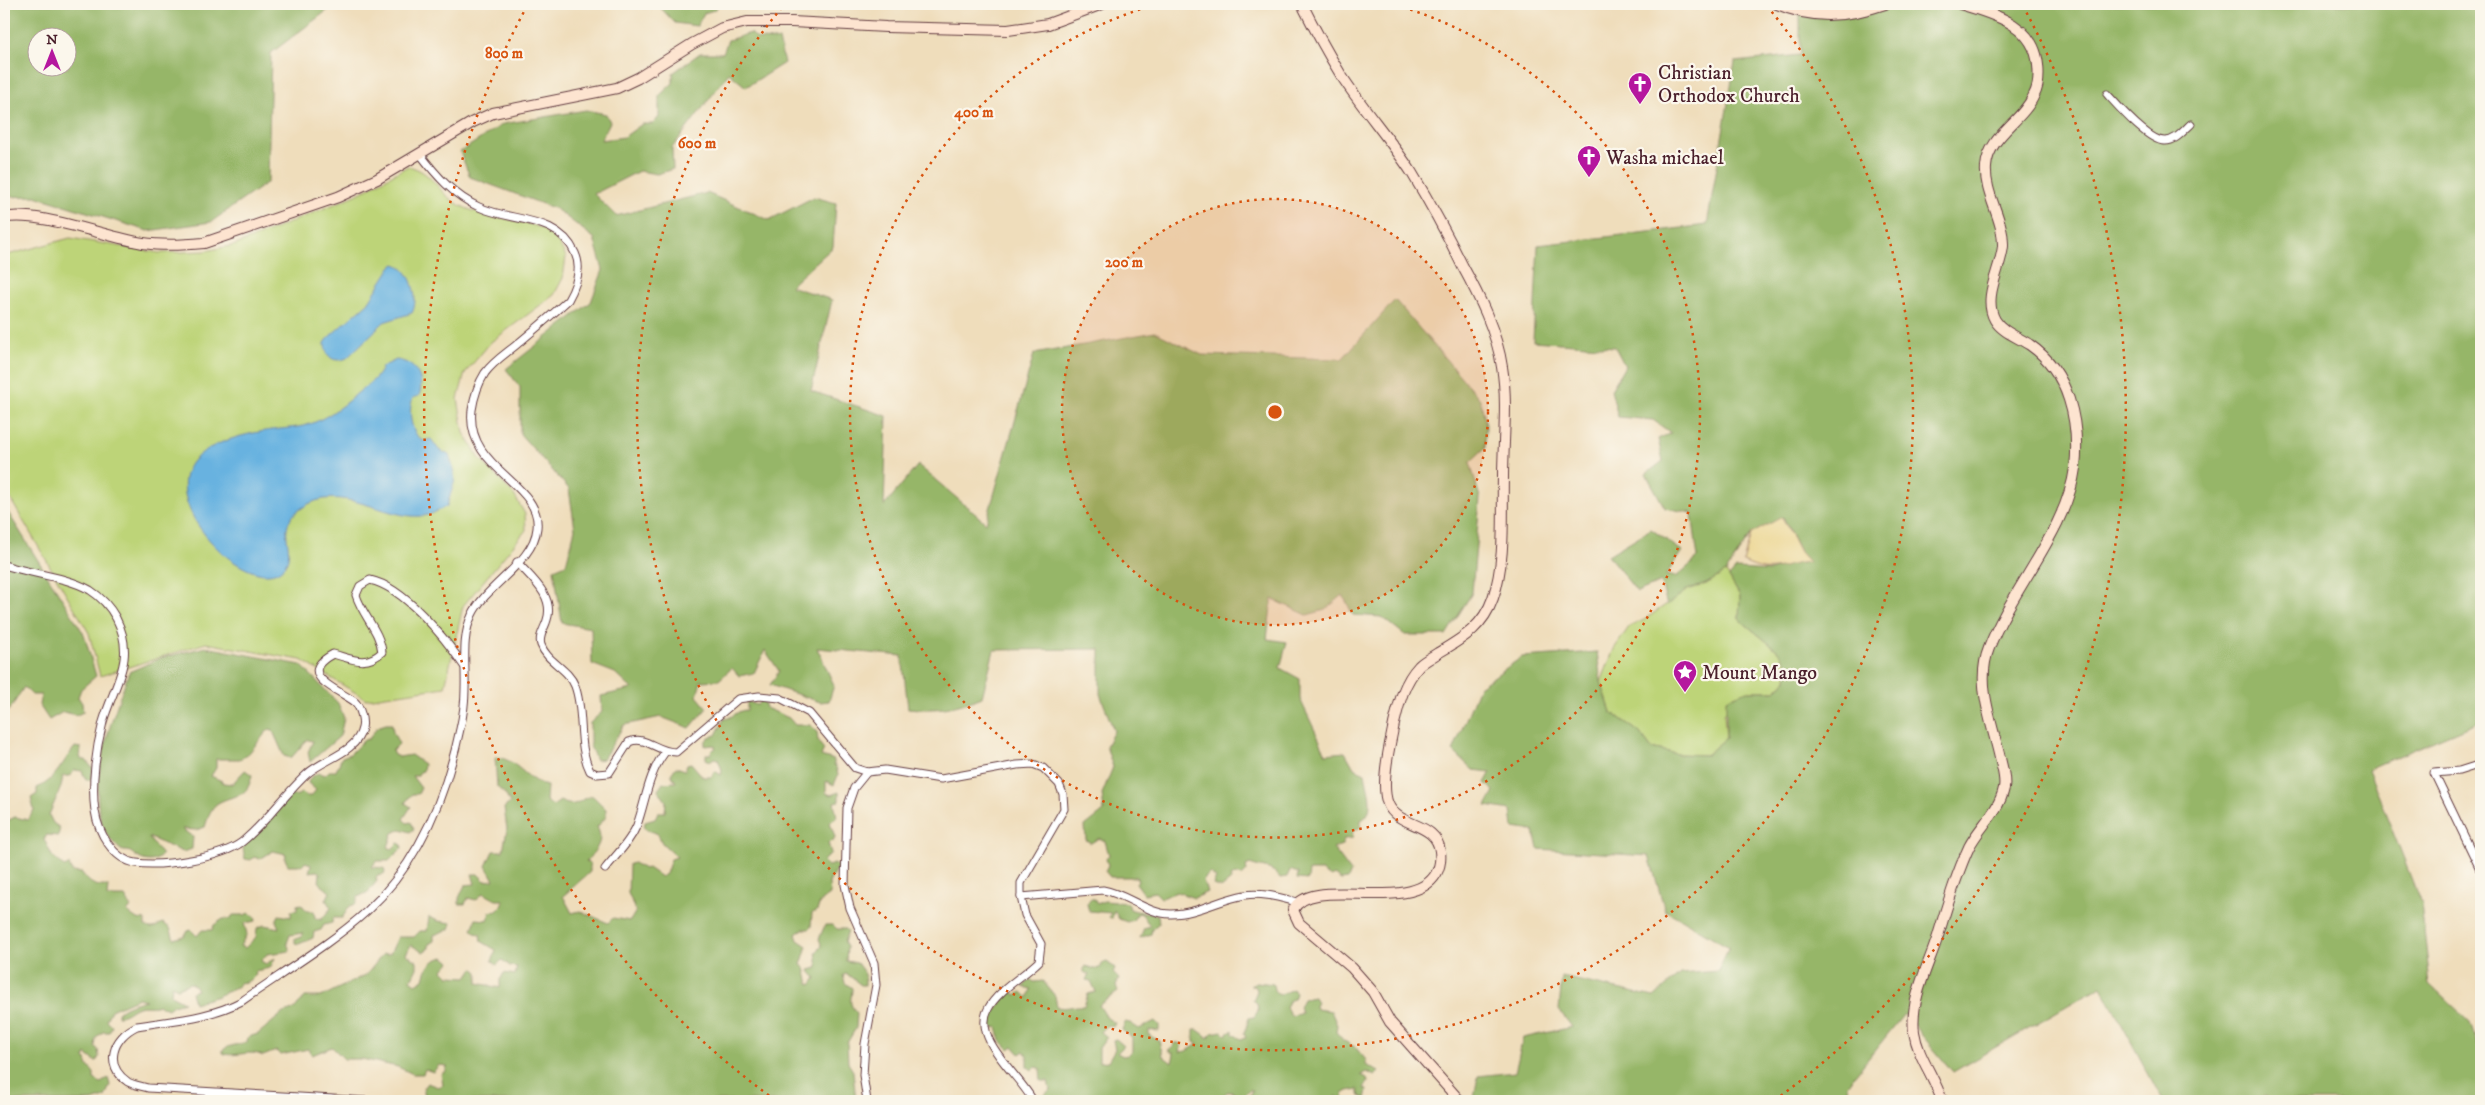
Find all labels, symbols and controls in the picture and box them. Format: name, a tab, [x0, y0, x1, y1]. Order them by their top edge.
north arrow	[28, 28, 78, 78]
text: N	[46, 31, 58, 49]
text: 800 m	[485, 44, 524, 63]
place label: Christian Orthodox Church	[1658, 61, 1800, 109]
church icon: Christian Orthodox Church	[1627, 71, 1653, 105]
text: 400 m	[953, 103, 994, 122]
text: 600 m	[678, 134, 717, 153]
church icon: Washa michael	[1576, 144, 1602, 178]
place label: Washa michael	[1605, 146, 1724, 171]
text: 200 m	[1105, 253, 1144, 272]
centre of rings	[1266, 403, 1284, 421]
place icon: Mount Mango	[1672, 659, 1698, 693]
place label: Mount Mango	[1702, 661, 1817, 686]

